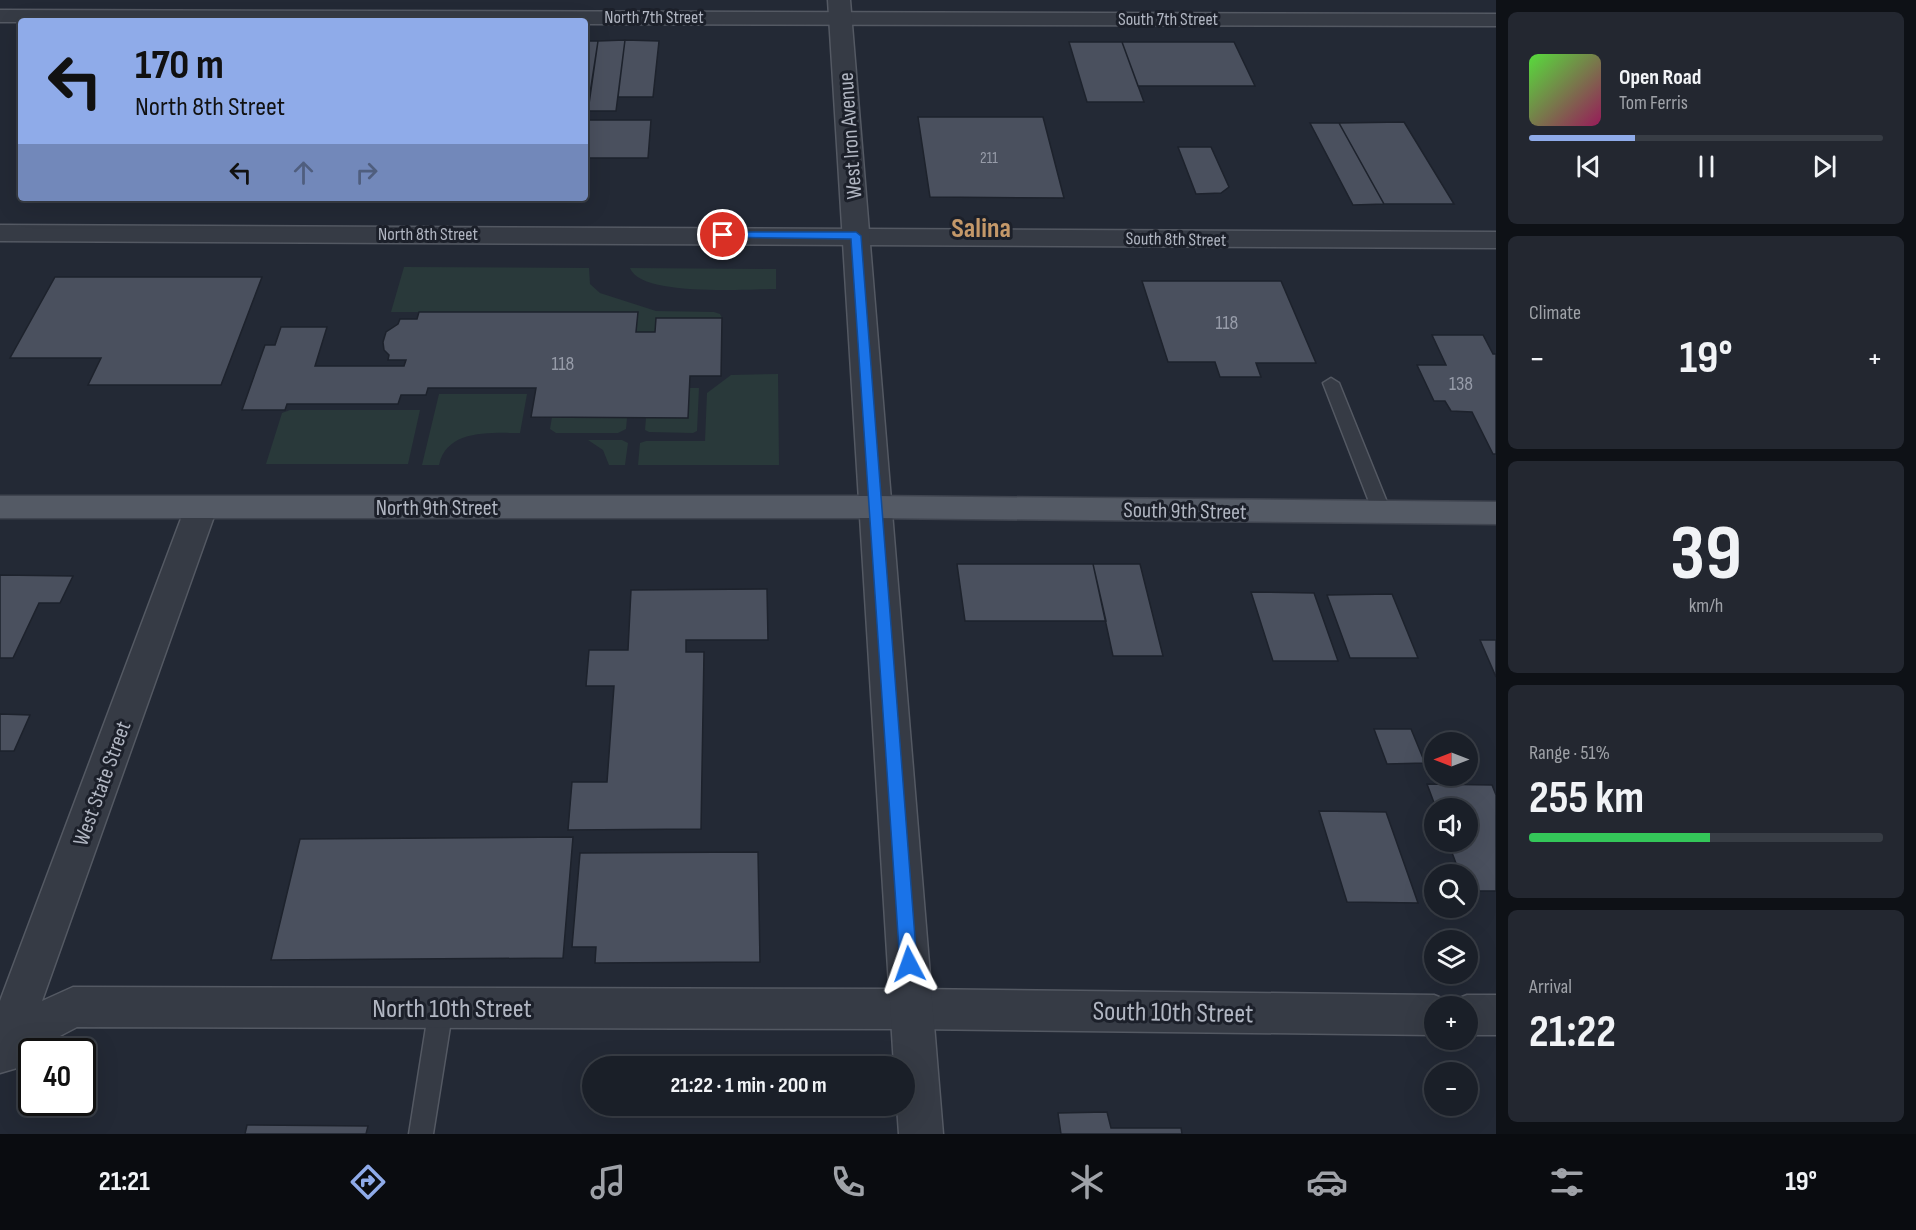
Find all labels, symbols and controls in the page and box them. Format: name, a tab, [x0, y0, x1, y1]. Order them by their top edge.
street label: North 7th Street	[604, 7, 704, 28]
street label: South 7th Street	[1118, 9, 1219, 30]
text: 170 m	[135, 40, 224, 91]
icon: left	[36, 42, 114, 120]
text: Open Road	[1619, 64, 1701, 91]
street label: West Iron Avenue	[833, 72, 868, 200]
text: North 8th Street	[135, 91, 285, 123]
text: Tom Ferris	[1619, 91, 1688, 115]
house number: 211	[980, 149, 998, 168]
icon: previous	[1572, 150, 1605, 183]
icon: pause	[1690, 150, 1723, 183]
icon: next	[1808, 150, 1841, 183]
icon: left	[224, 156, 257, 189]
icon: ahead	[287, 156, 320, 189]
icon: right	[350, 156, 383, 189]
pin	[697, 209, 748, 260]
district label: Salina	[951, 212, 1011, 245]
icon: arrive	[706, 218, 739, 251]
street label: North 8th Street	[378, 224, 479, 245]
street label: South 8th Street	[1125, 228, 1227, 251]
text: Climate	[1529, 301, 1581, 325]
house number: 118	[1216, 311, 1238, 335]
text: 19°	[1679, 331, 1733, 386]
text: −	[1529, 339, 1545, 379]
text: +	[1867, 339, 1883, 379]
house number: 118	[552, 352, 574, 376]
house number: 138	[1449, 372, 1473, 396]
street label: North 9th Street	[376, 495, 499, 522]
street label: South 9th Street	[1123, 497, 1247, 526]
text: 39	[1670, 508, 1742, 601]
text: km/h	[1689, 594, 1723, 618]
street label: West State Street	[67, 717, 138, 850]
north arrow	[1424, 732, 1478, 786]
map controls	[1424, 732, 1478, 1116]
text: Range · 51%	[1529, 741, 1610, 765]
text: 255 km	[1529, 771, 1644, 826]
button: sound	[1424, 798, 1478, 852]
button: search	[1424, 864, 1478, 918]
button: layers	[1424, 930, 1478, 984]
position arrow	[877, 932, 941, 996]
text: Arrival	[1529, 975, 1572, 999]
street label: North 10th Street	[372, 993, 532, 1025]
street label: South 10th Street	[1092, 996, 1254, 1030]
button: +	[1424, 996, 1478, 1050]
text: 21:22	[1529, 1005, 1616, 1060]
speed limit sign: 40	[18, 1038, 96, 1116]
button: −	[1424, 1062, 1478, 1116]
text: 21:22 · 1 min · 200 m	[670, 1072, 827, 1099]
icon: directions	[347, 1161, 389, 1203]
icon: music	[587, 1161, 629, 1203]
icon: phone	[827, 1161, 869, 1203]
icon: climate	[1066, 1161, 1108, 1203]
icon: car	[1306, 1161, 1348, 1203]
icon: filters	[1546, 1161, 1588, 1203]
text: 21:21	[99, 1166, 150, 1198]
text: 19°	[1785, 1166, 1817, 1198]

